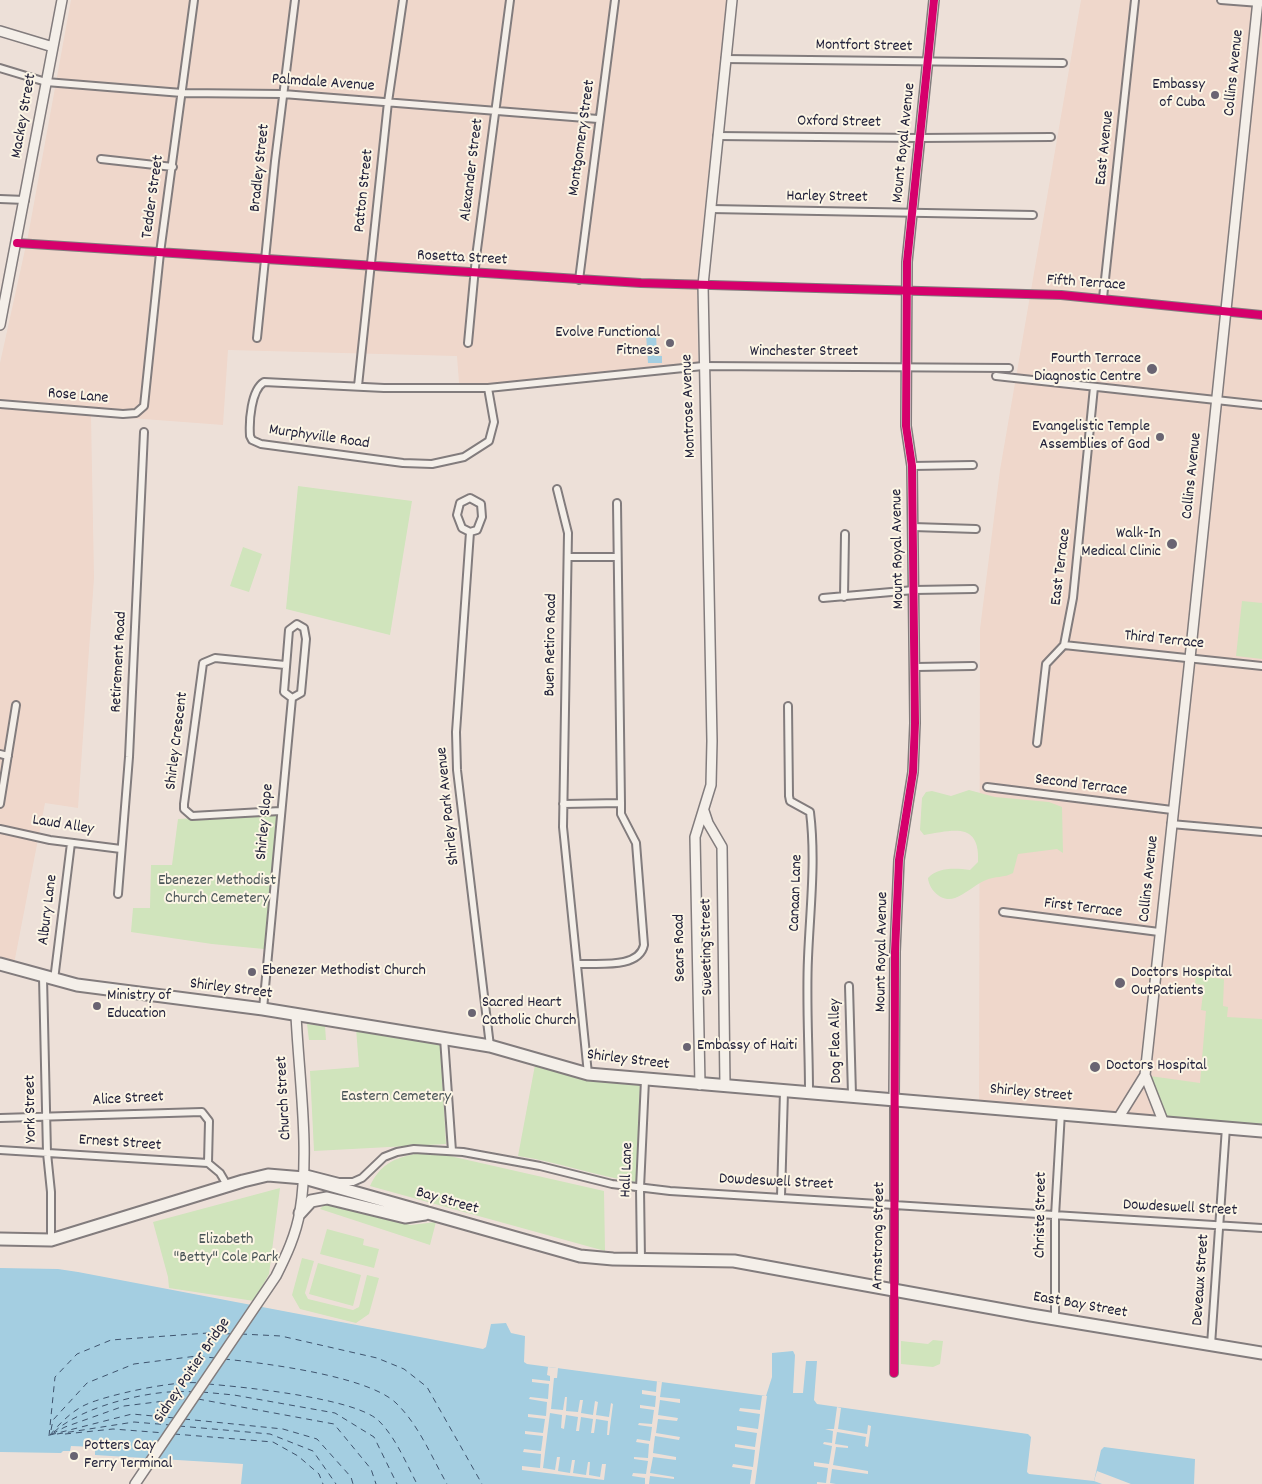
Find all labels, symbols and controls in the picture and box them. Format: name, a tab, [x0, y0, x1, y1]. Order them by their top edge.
street label: Collins Avenue	[1221, 29, 1249, 117]
street label: Montfort Street	[815, 37, 913, 57]
street label: Palmdale Avenue	[271, 71, 375, 97]
street label: Mackey Street	[8, 72, 42, 160]
place label: Embassy of Cuba	[1152, 76, 1205, 114]
street label: Montgomery Street	[565, 79, 601, 197]
street label: Mount Royal Avenue	[889, 82, 921, 204]
marker: Embassy of Cuba	[1209, 89, 1221, 101]
street label: East Avenue	[1093, 110, 1119, 186]
street label: Oxford Street	[797, 113, 881, 133]
street label: Alexander Street	[457, 117, 489, 223]
street label: Bradley Street	[247, 123, 275, 213]
street label: Patton Street	[351, 148, 379, 234]
street label: Tedder Street	[139, 154, 169, 240]
street label: Harley Street	[786, 188, 868, 208]
street label: Rosetta Street	[416, 247, 508, 271]
street label: Fifth Terrace	[1046, 272, 1126, 296]
place label: Evolve Functional Fitness	[555, 324, 660, 362]
marker: Evolve Functional Fitness	[664, 337, 676, 349]
street label: Winchester Street	[750, 343, 858, 363]
place label: Fourth Terrace Diagnostic Centre	[1034, 350, 1141, 388]
street label: Montrose Avenue	[679, 354, 701, 458]
marker: Fourth Terrace Diagnostic Centre	[1145, 362, 1159, 376]
street label: Rose Lane	[47, 385, 109, 409]
place label: Evangelistic Temple Assemblies of God	[1032, 418, 1150, 456]
street label: Murphyville Road	[268, 421, 370, 455]
marker: Evangelistic Temple Assemblies of God	[1154, 431, 1166, 443]
street label: Collins Avenue	[1179, 432, 1207, 520]
street label: Mount Royal Avenue	[888, 489, 910, 609]
place label: Walk-In Medical Clinic	[1081, 525, 1161, 563]
street label: East Terrace	[1048, 527, 1076, 607]
marker: Walk-In Medical Clinic	[1165, 537, 1179, 551]
street label: Buen Retiro Road	[542, 593, 562, 697]
street label: Retirement Road	[108, 611, 132, 713]
street label: Third Terrace	[1123, 627, 1205, 655]
street label: Shirley Crescent	[162, 691, 194, 791]
street label: Shirley Park Avenue	[433, 746, 465, 866]
street label: Second Terrace	[1034, 771, 1128, 801]
street label: Shirley Slope	[253, 783, 279, 861]
street label: Laud Alley	[31, 812, 95, 840]
street label: Collins Avenue	[1136, 835, 1164, 923]
street label: Canaan Lane	[786, 854, 808, 932]
park label: Ebenezer Methodist Church Cemetery	[158, 872, 276, 910]
street label: Albury Lane	[35, 874, 63, 946]
street label: Mount Royal Avenue	[872, 892, 894, 1012]
street label: First Terrace	[1043, 895, 1123, 923]
street label: Sweeting Street	[698, 898, 718, 996]
street label: Sears Road	[671, 914, 691, 982]
place label: Ebenezer Methodist Church	[262, 962, 426, 982]
place label: Doctors Hospital OutPatients	[1131, 964, 1232, 1002]
marker: Ebenezer Methodist Church	[246, 966, 258, 978]
street label: Shirley Street	[189, 975, 273, 1005]
marker: Doctors Hospital OutPatients	[1113, 976, 1127, 990]
place label: Ministry of Education	[107, 987, 171, 1025]
place label: Sacred Heart Catholic Church	[482, 994, 576, 1032]
street label: Dog Flea Alley	[827, 998, 847, 1084]
marker: Ministry of Education	[91, 1000, 103, 1012]
marker: Sacred Heart Catholic Church	[466, 1007, 478, 1019]
place label: Embassy of Haiti	[697, 1037, 797, 1057]
marker: Embassy of Haiti	[681, 1041, 693, 1053]
street label: Shirley Street	[586, 1046, 670, 1076]
street label: Church Street	[273, 1055, 297, 1141]
place label: Doctors Hospital	[1106, 1057, 1207, 1077]
marker: Doctors Hospital	[1088, 1060, 1102, 1074]
street label: York Street	[22, 1075, 42, 1143]
street label: Shirley Street	[989, 1081, 1073, 1107]
park label: Eastern Cemetery	[341, 1088, 451, 1108]
street label: Alice Street	[92, 1089, 164, 1111]
street label: Ernest Street	[78, 1132, 162, 1156]
street label: Hall Lane	[617, 1142, 639, 1198]
street label: Dowdeswell Street	[718, 1170, 834, 1196]
street label: Christe Street	[1032, 1172, 1052, 1258]
street label: Armstrong Street	[869, 1182, 891, 1290]
street label: Bay Street	[414, 1184, 480, 1220]
street label: Dowdeswell Street	[1122, 1196, 1238, 1222]
park label: Elizabeth "Betty" Cole Park	[174, 1231, 278, 1269]
street label: Deveaux Street	[1189, 1233, 1215, 1327]
street label: East Bay Street	[1031, 1288, 1129, 1324]
street label: Sidney Poitier Bridge	[151, 1315, 235, 1427]
place label: Potters Cay Ferry Terminal	[84, 1437, 172, 1475]
marker: Potters Cay Ferry Terminal	[68, 1450, 80, 1462]

